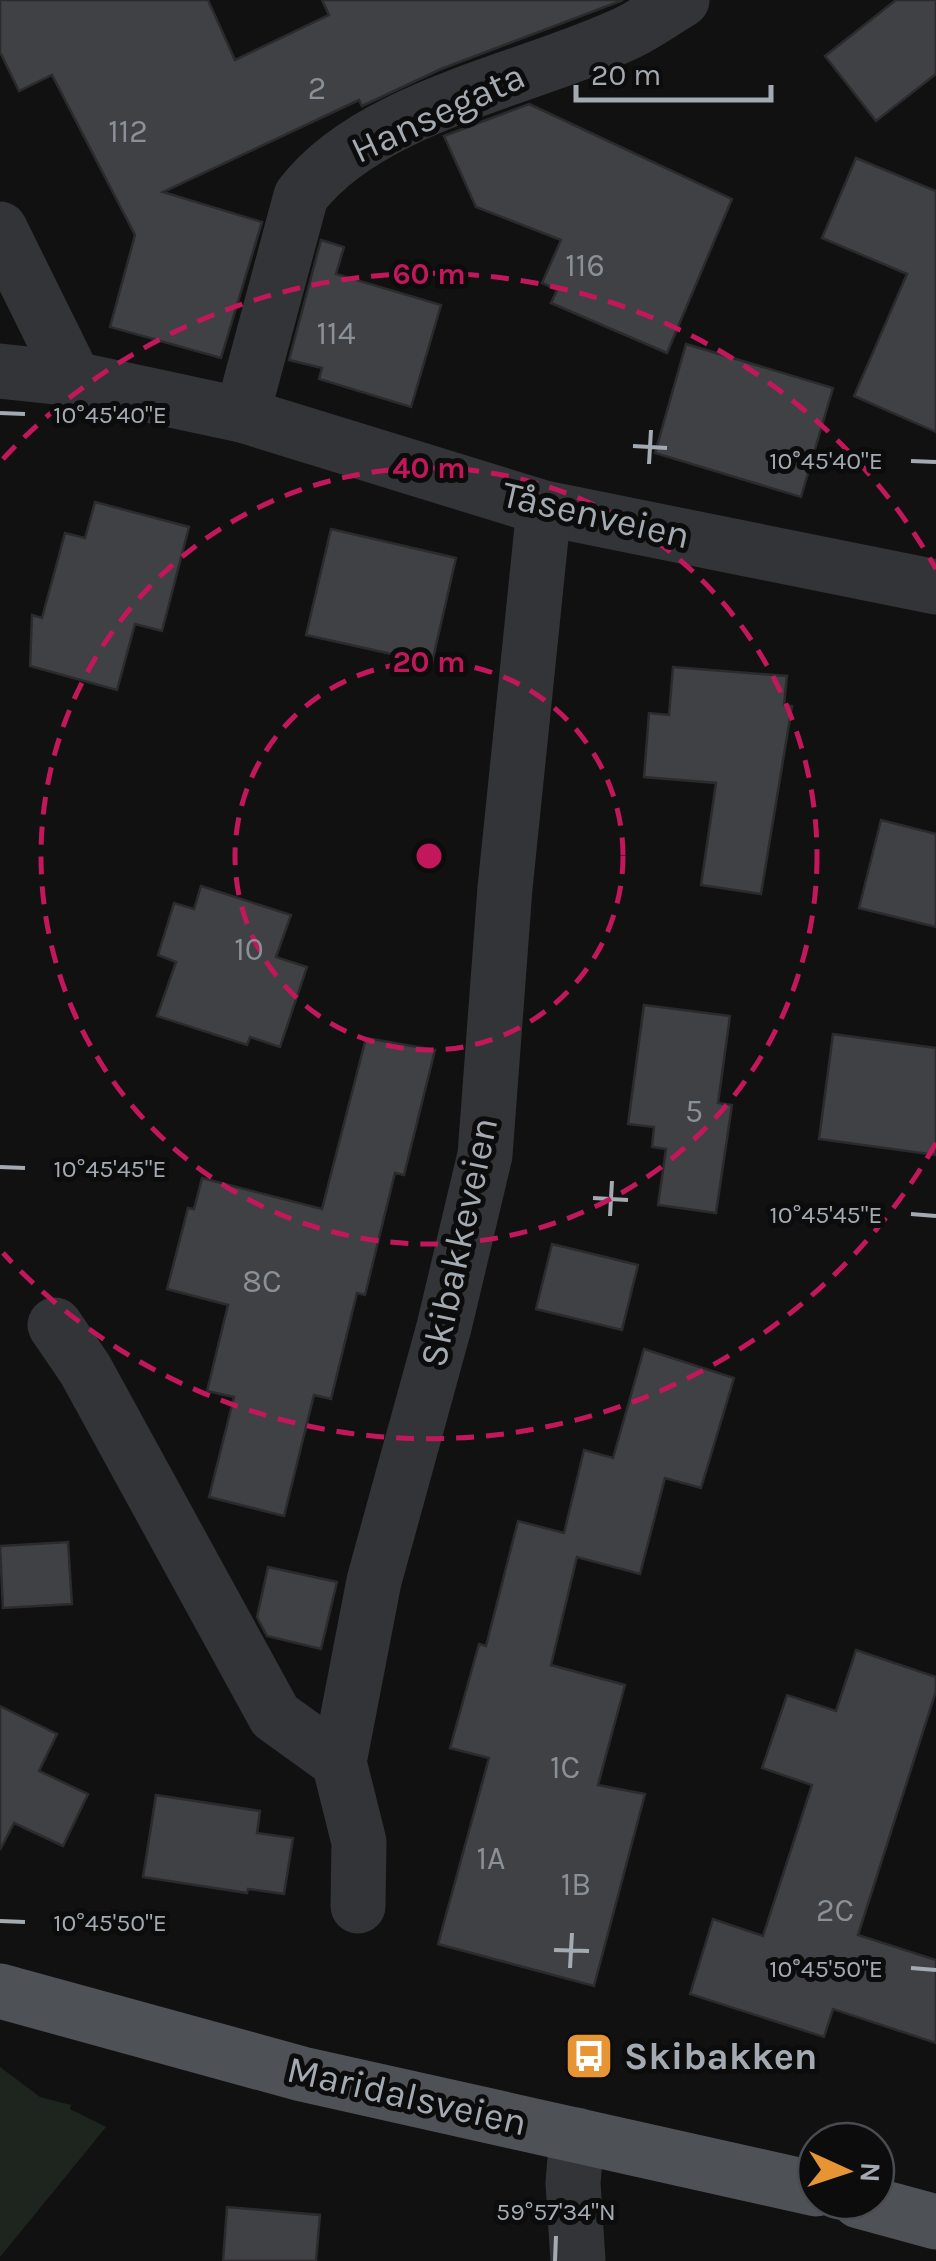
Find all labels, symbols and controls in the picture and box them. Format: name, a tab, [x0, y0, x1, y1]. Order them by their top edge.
scale bar	[576, 40, 771, 102]
street label: Hansegata	[344, 53, 532, 173]
text: 20 m	[591, 57, 661, 93]
house number: 2	[308, 70, 326, 107]
house number: 112	[108, 113, 148, 150]
house number: 116	[565, 247, 605, 284]
text: 60 m	[392, 256, 466, 292]
house number: 114	[316, 315, 356, 352]
text: 10°45'40"E	[53, 400, 167, 429]
text: 10°45'40"E	[769, 446, 883, 475]
text: 40 m	[393, 450, 465, 486]
street label: Tåsenveien	[498, 472, 694, 558]
text: 20 m	[392, 644, 466, 680]
centre of rings	[411, 838, 447, 874]
house number: 10	[234, 931, 264, 968]
house number: 5	[685, 1093, 703, 1130]
street label: Skibakkeveien	[411, 1113, 507, 1371]
text: 10°45'45"E	[54, 1154, 166, 1183]
text: 10°45'45"E	[770, 1200, 882, 1229]
house number: 8C	[242, 1263, 282, 1300]
house number: 1C	[550, 1749, 580, 1786]
house number: 1A	[477, 1840, 505, 1877]
house number: 1B	[561, 1866, 591, 1903]
house number: 2C	[816, 1892, 854, 1929]
text: 10°45'50"E	[53, 1908, 167, 1937]
text: 10°45'50"E	[769, 1954, 883, 1983]
bus stop icon: Skibakken	[563, 2030, 615, 2082]
place label: Skibakken	[624, 2034, 818, 2079]
street label: Maridalsveien	[283, 2047, 531, 2145]
north arrow	[796, 2121, 896, 2221]
text: N	[853, 2161, 887, 2183]
text: 59°57'34"N	[496, 2197, 616, 2226]

